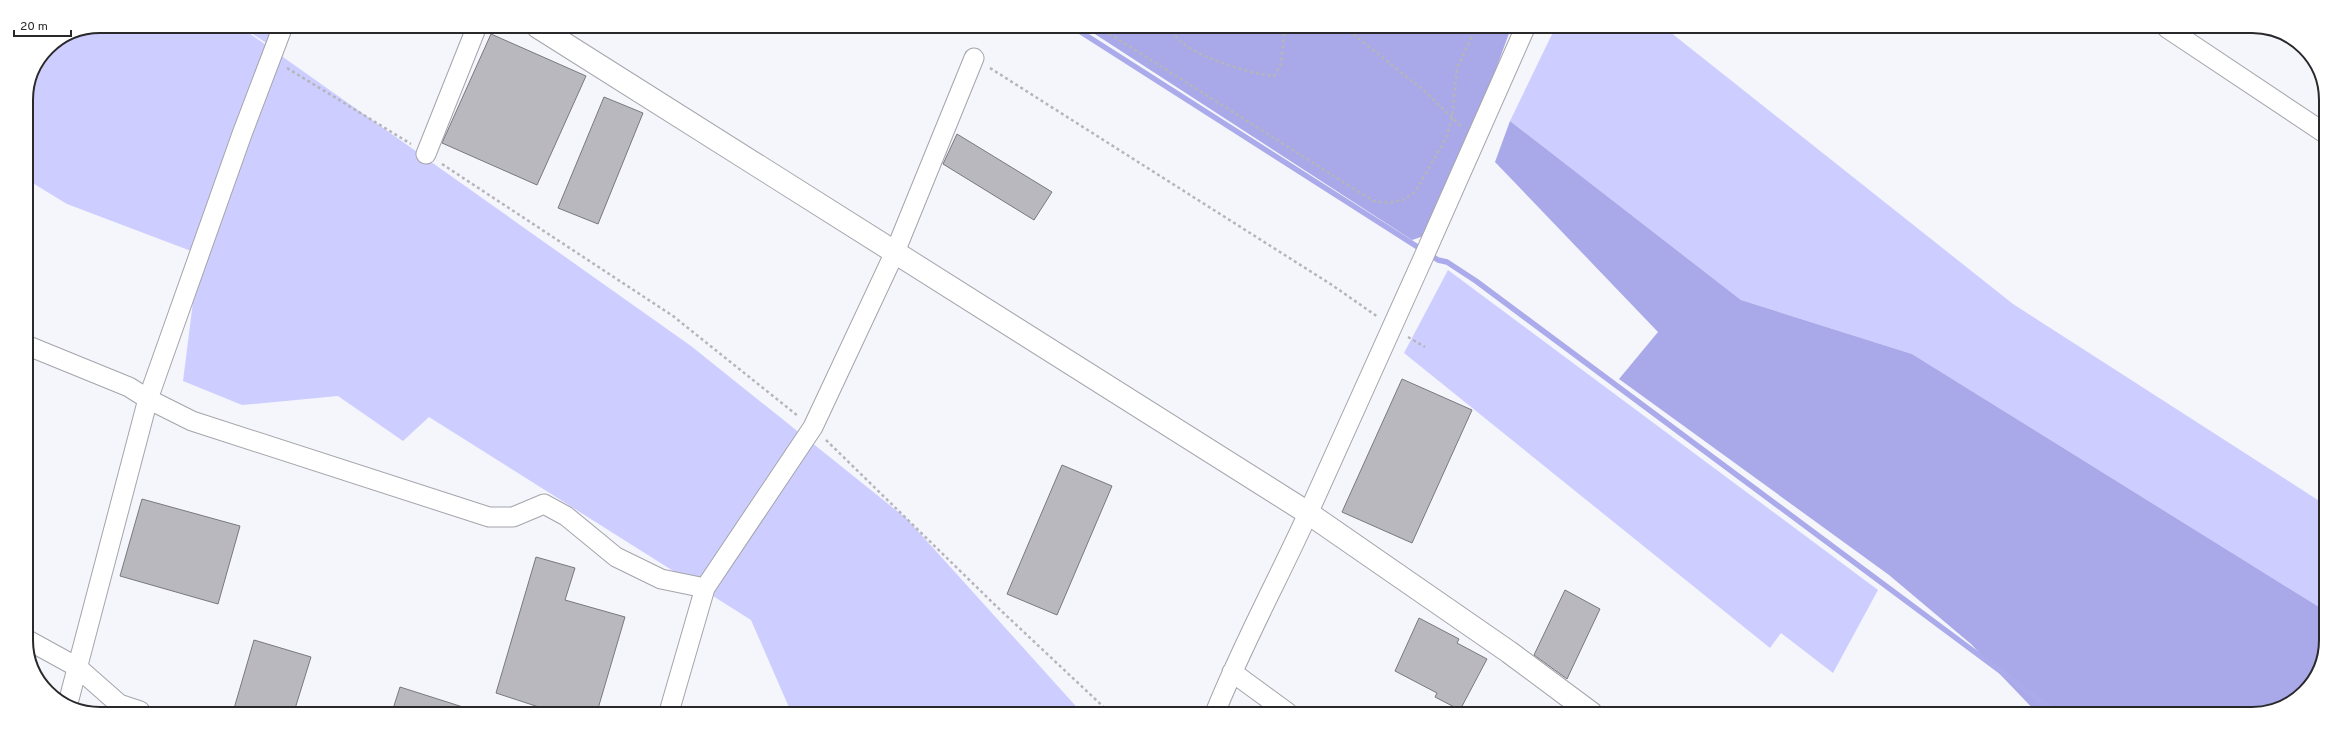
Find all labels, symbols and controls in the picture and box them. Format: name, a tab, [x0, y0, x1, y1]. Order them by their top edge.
scale bar	[14, 12, 71, 38]
text: 20 m	[20, 19, 48, 35]

